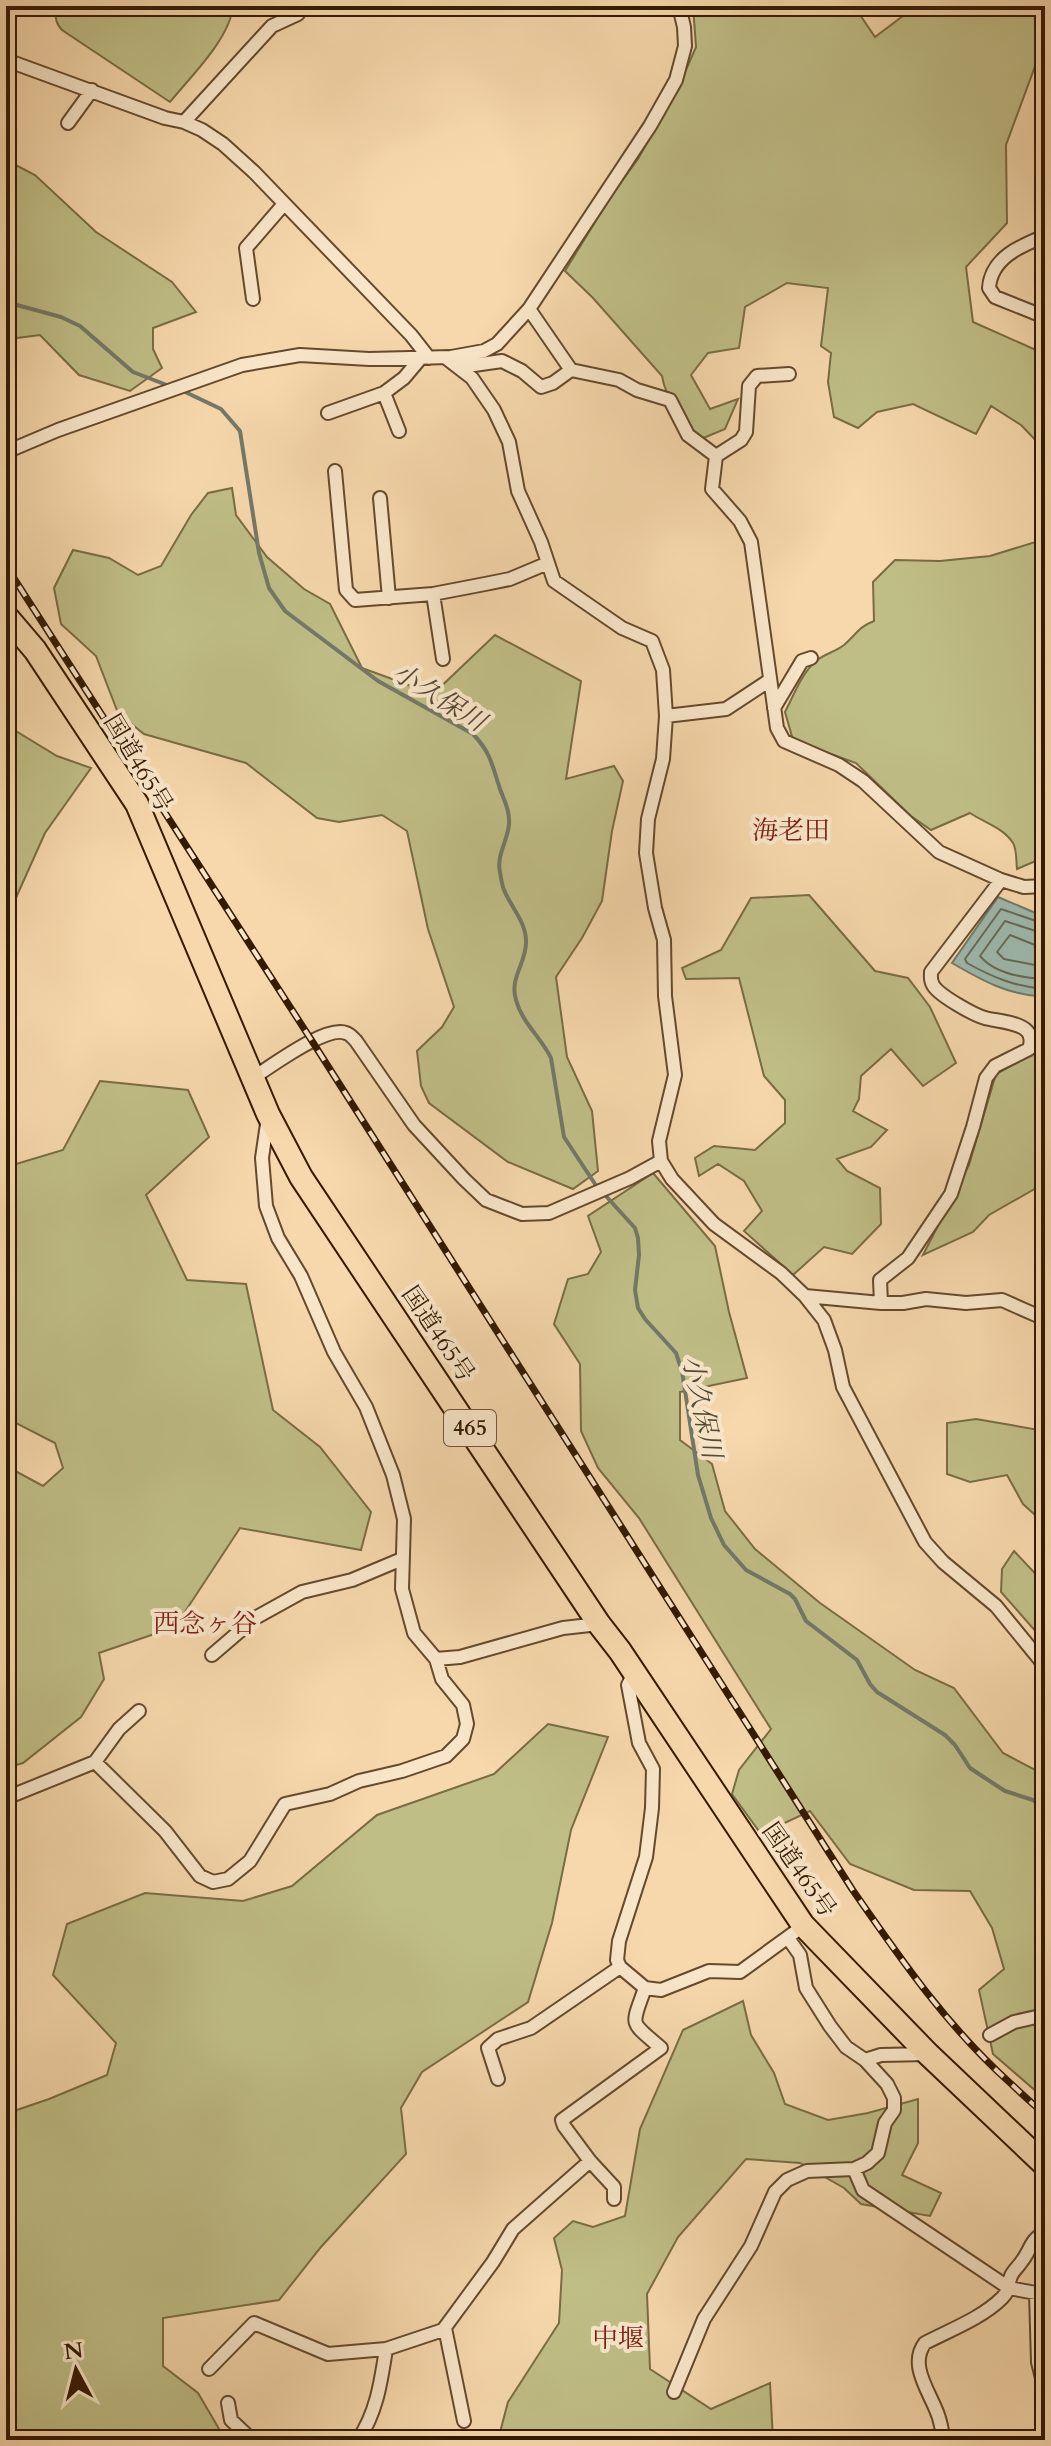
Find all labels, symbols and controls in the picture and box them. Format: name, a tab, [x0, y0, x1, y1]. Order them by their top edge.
water label: 小久保川	[386, 655, 495, 741]
street label: 国道465号	[96, 708, 180, 818]
district label: 海老田	[752, 813, 830, 848]
street label: 国道465号	[394, 1280, 482, 1388]
water label: 小久保川	[674, 1352, 731, 1464]
road number: 465	[444, 1410, 496, 1446]
district label: 西念ヶ谷	[153, 1606, 257, 1641]
street label: 国道465号	[754, 1816, 844, 1924]
district label: 中堰	[592, 2321, 644, 2356]
north arrow	[36, 2330, 116, 2410]
text: N	[62, 2335, 85, 2367]

